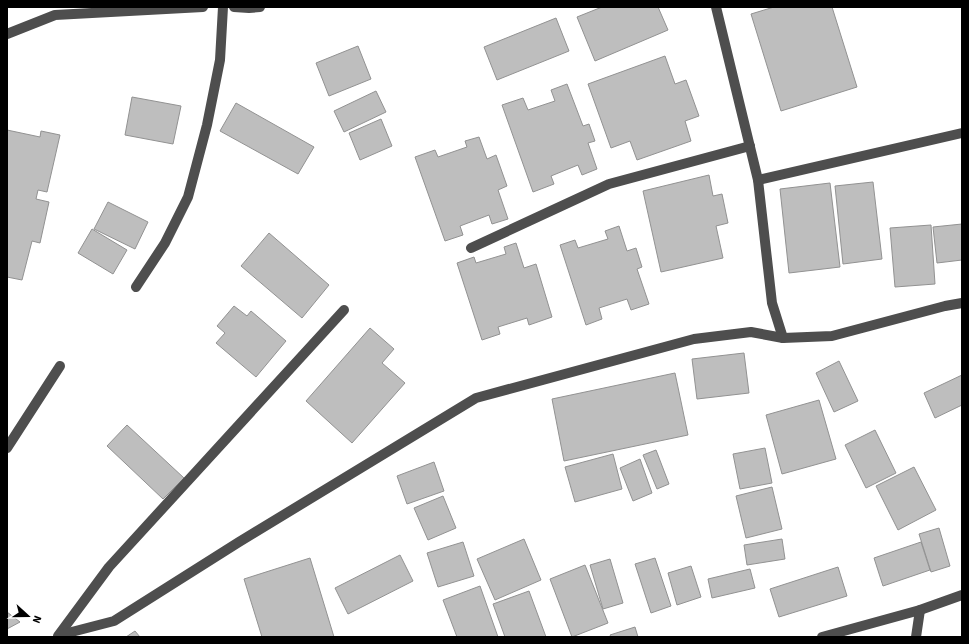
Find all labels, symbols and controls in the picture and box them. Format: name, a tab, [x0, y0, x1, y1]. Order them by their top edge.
north arrow	[8, 596, 48, 636]
text: N	[29, 613, 45, 626]

